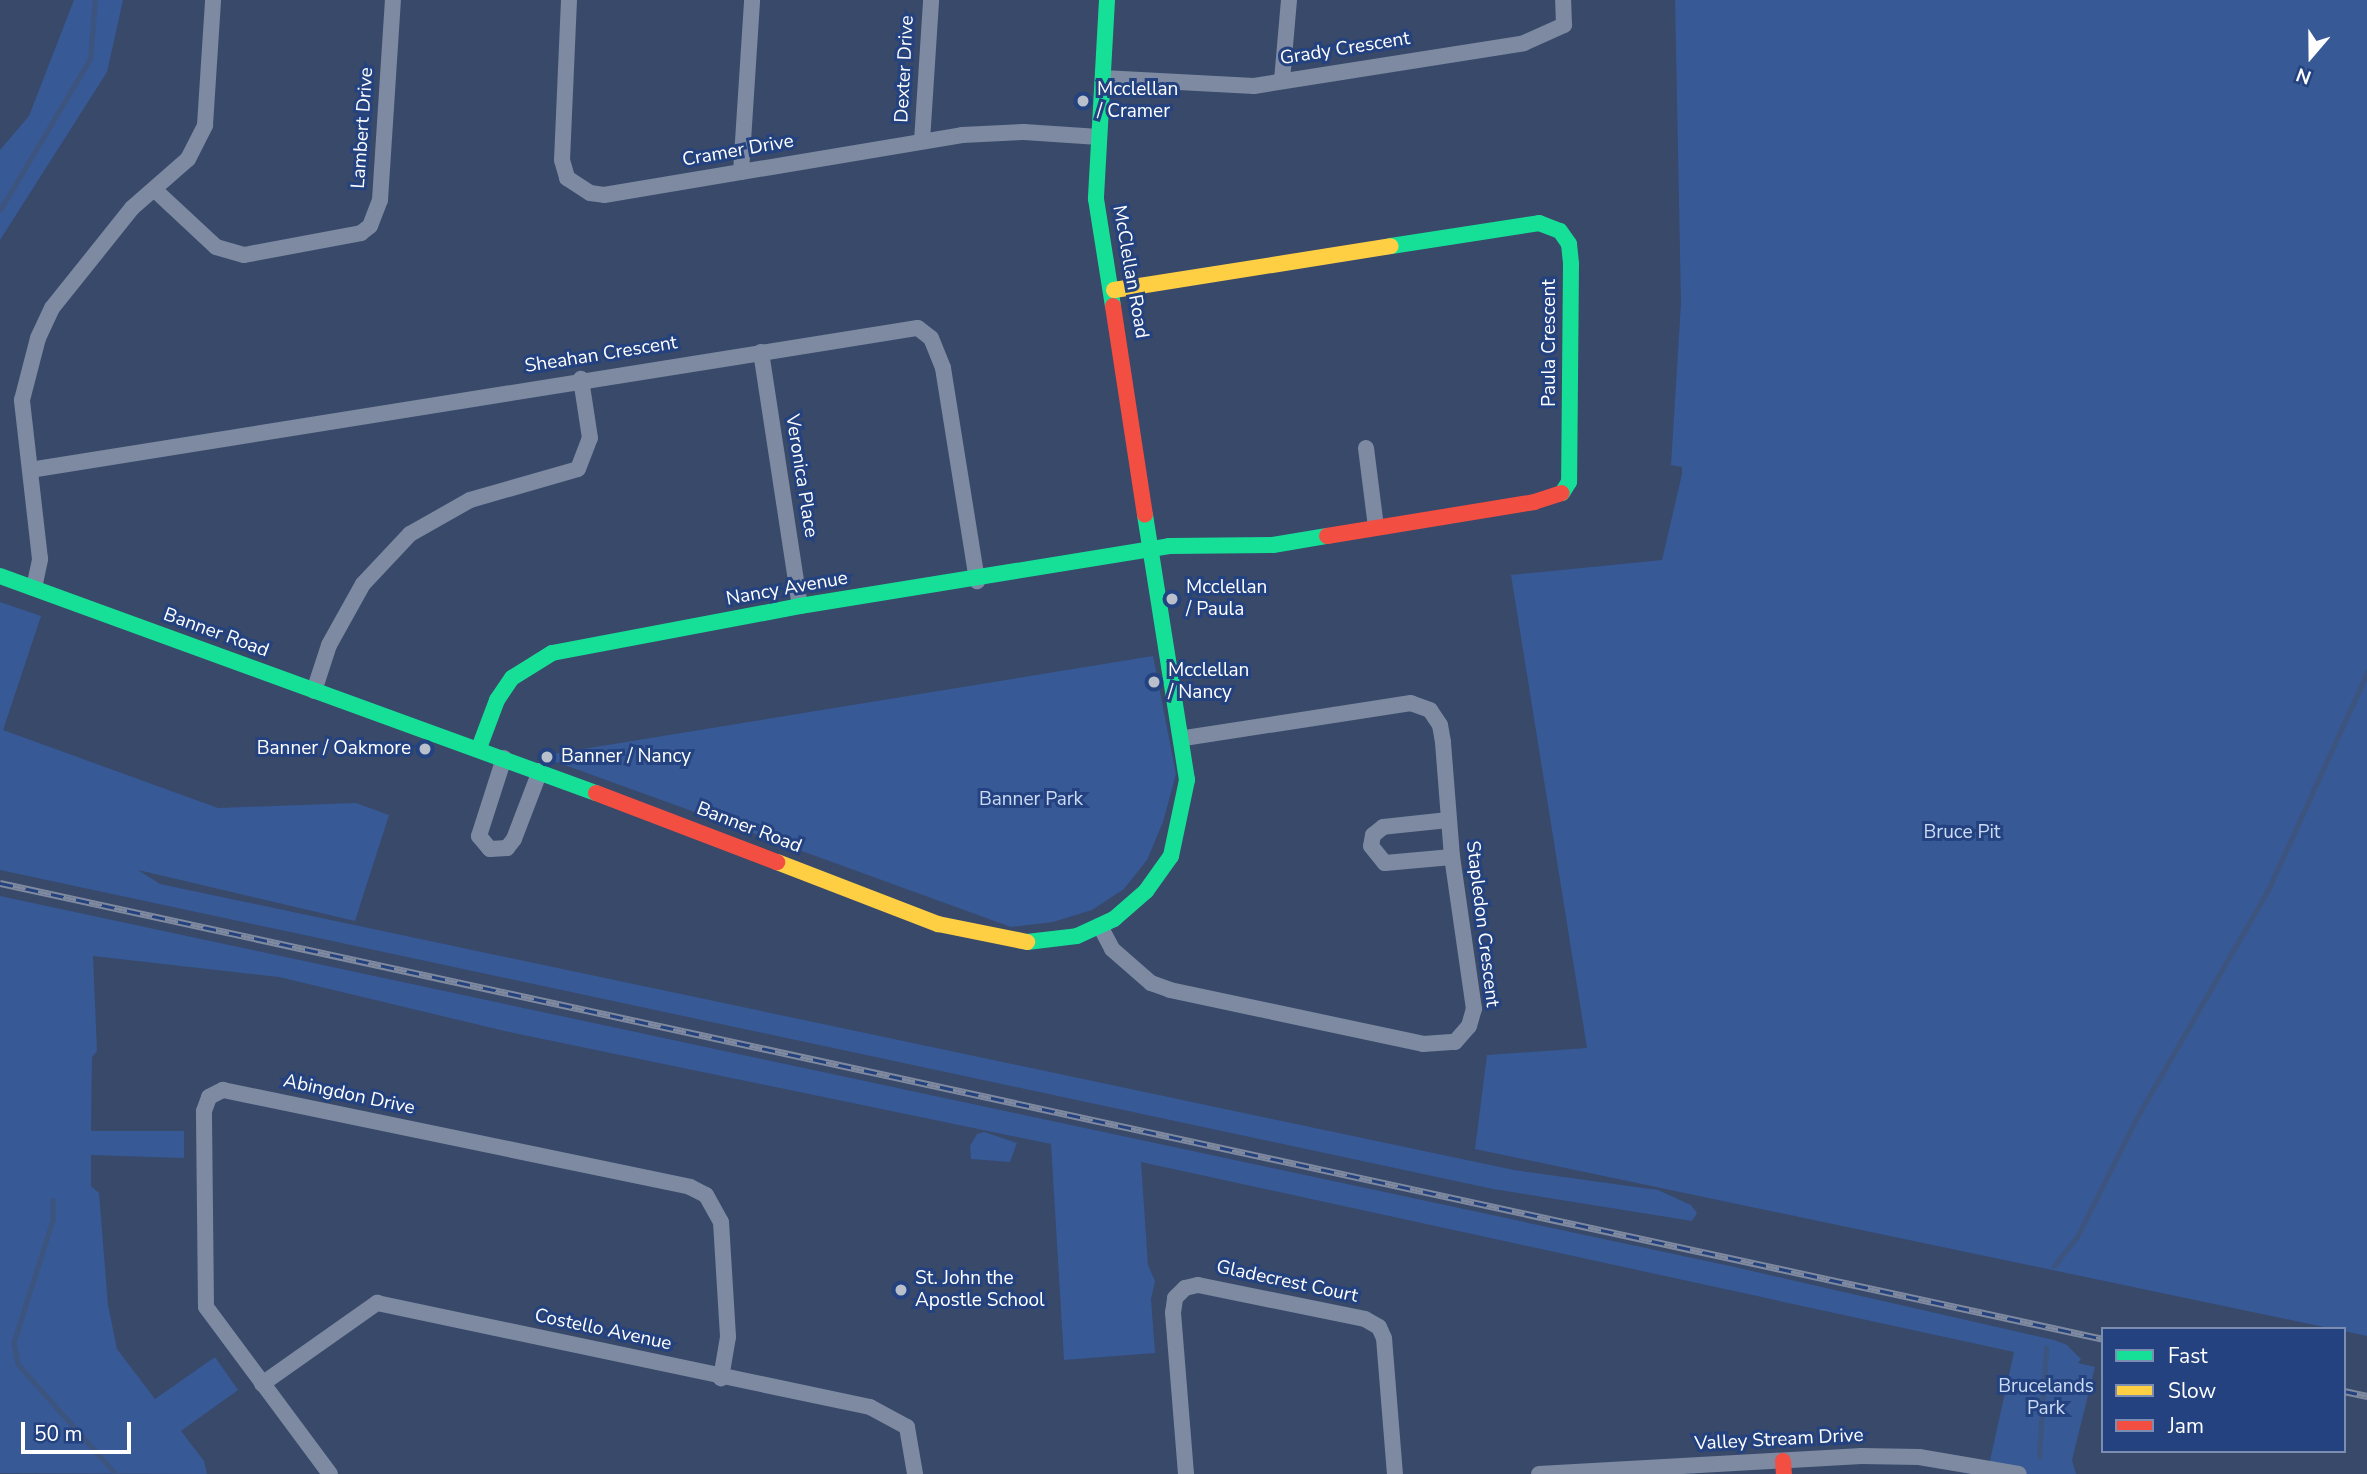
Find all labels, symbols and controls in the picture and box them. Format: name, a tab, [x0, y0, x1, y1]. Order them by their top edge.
street label: Dexter Drive	[891, 15, 919, 123]
north arrow	[2276, 21, 2346, 91]
street label: Grady Crescent	[1278, 27, 1412, 71]
text: N	[2293, 61, 2315, 90]
street label: Lambert Drive	[347, 66, 379, 190]
place label: Mcclellan / Cramer	[1097, 79, 1178, 123]
marker: Mcclellan / Cramer	[1075, 93, 1091, 109]
street label: Cramer Drive	[681, 130, 795, 172]
street label: McClellan Road	[1107, 204, 1153, 340]
street label: Paula Crescent	[1539, 279, 1561, 407]
street label: Sheahan Crescent	[523, 332, 679, 378]
street label: Veronica Place	[780, 413, 822, 539]
street label: Nancy Avenue	[724, 567, 850, 611]
place label: Mcclellan / Paula	[1186, 577, 1267, 621]
marker: Mcclellan / Paula	[1164, 591, 1180, 607]
street label: Banner Road	[160, 603, 272, 663]
place label: Mcclellan / Nancy	[1168, 660, 1249, 704]
marker: Mcclellan / Nancy	[1146, 674, 1162, 690]
place label: Banner / Oakmore	[257, 738, 411, 760]
marker: Banner / Oakmore	[417, 741, 433, 757]
place label: Banner / Nancy	[561, 746, 691, 768]
marker: Banner / Nancy	[539, 749, 555, 765]
park label: Banner Park	[979, 789, 1083, 811]
street label: Banner Road	[693, 798, 805, 858]
park label: Bruce Pit	[1924, 822, 2000, 844]
street label: Stapledon Crescent	[1460, 840, 1504, 1008]
street label: Abingdon Drive	[281, 1070, 417, 1120]
street label: Gladecrest Court	[1214, 1256, 1360, 1308]
place label: St. John the Apostle School	[915, 1268, 1045, 1312]
marker: St. John the Apostle School	[893, 1282, 909, 1298]
street label: Costello Avenue	[532, 1304, 674, 1356]
legend	[2101, 1327, 2346, 1453]
text: Fast	[2168, 1342, 2208, 1370]
park label: Brucelands Park	[1998, 1376, 2094, 1420]
text: Slow	[2168, 1377, 2216, 1405]
scale bar	[24, 1408, 135, 1452]
text: Jam	[2168, 1412, 2204, 1440]
text: 50 m	[34, 1420, 83, 1448]
street label: Valley Stream Drive	[1694, 1424, 1864, 1456]

